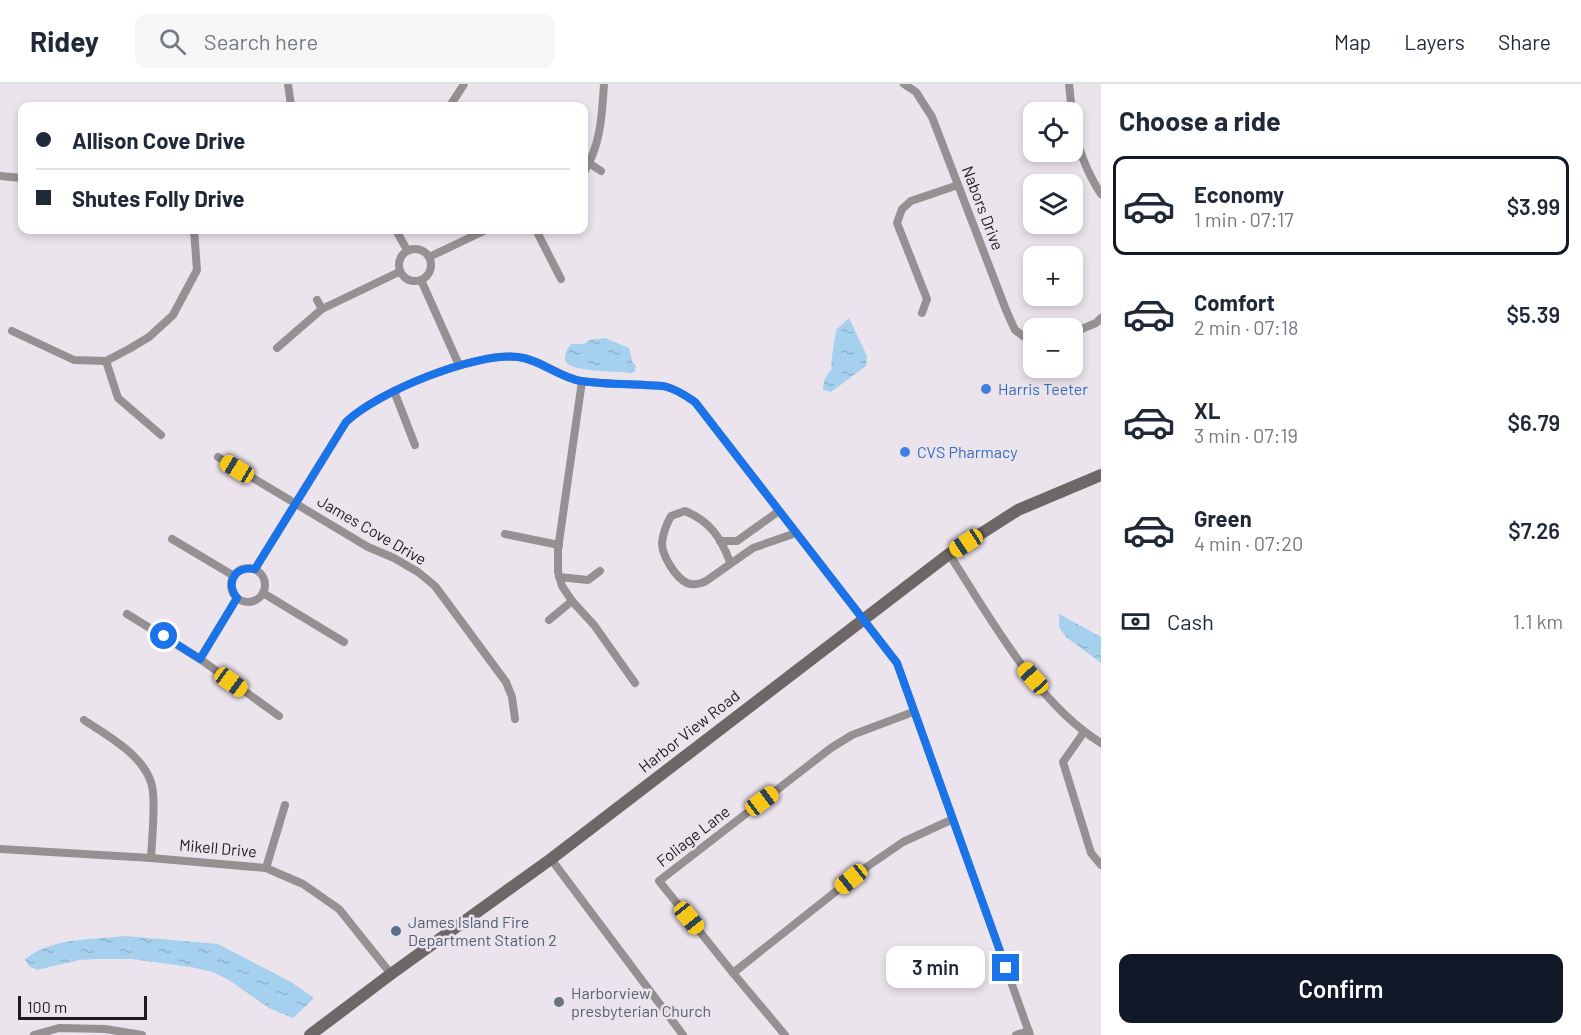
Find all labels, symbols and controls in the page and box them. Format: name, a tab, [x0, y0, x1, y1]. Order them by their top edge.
search box	[135, 14, 555, 68]
text: Ridey	[30, 24, 99, 58]
icon: search	[156, 25, 189, 58]
text: Search here	[204, 28, 318, 54]
text: Map	[1334, 29, 1371, 54]
text: Layers	[1404, 29, 1465, 54]
text: Share	[1498, 29, 1551, 54]
map controls	[1023, 102, 1083, 378]
button: locate	[1023, 102, 1083, 162]
text: Choose a ride	[1119, 104, 1281, 136]
text: Allison Cove Drive	[72, 127, 245, 153]
street label: Nabors Drive	[959, 163, 1008, 253]
button: layers	[1023, 174, 1083, 234]
icon: car	[1122, 179, 1176, 233]
text: Economy	[1194, 181, 1284, 207]
text: Shutes Folly Drive	[72, 185, 245, 211]
text: $3.99	[1507, 193, 1560, 219]
text: 1 min · 07:17	[1194, 207, 1294, 231]
button: +	[1023, 246, 1083, 306]
icon: car	[1122, 287, 1176, 341]
text: Comfort	[1194, 289, 1275, 315]
text: $5.39	[1507, 301, 1560, 327]
text: 2 min · 07:18	[1194, 315, 1298, 339]
button: −	[1023, 318, 1083, 378]
place label: Harris Teeter	[998, 379, 1088, 398]
marker: Harris Teeter	[979, 382, 993, 396]
icon: car	[1122, 395, 1176, 449]
text: XL	[1194, 397, 1220, 423]
text: $6.79	[1508, 409, 1560, 435]
text: 3 min · 07:19	[1194, 423, 1298, 447]
place label: CVS Pharmacy	[917, 442, 1018, 461]
marker: CVS Pharmacy	[898, 445, 912, 459]
car	[217, 452, 257, 486]
street label: James Cove Drive	[314, 491, 430, 568]
icon: car	[1122, 503, 1176, 557]
text: Green	[1194, 505, 1252, 531]
text: $7.26	[1508, 517, 1560, 543]
car	[946, 526, 986, 560]
text: 4 min · 07:20	[1194, 531, 1303, 555]
icon: cash	[1119, 605, 1152, 638]
text: Cash	[1167, 608, 1214, 634]
text: 1.1 km	[1513, 609, 1563, 633]
route start	[150, 622, 177, 649]
car	[1014, 659, 1052, 697]
car	[211, 664, 251, 700]
street label: Harbor View Road	[634, 685, 743, 776]
car	[742, 783, 782, 819]
street label: Foliage Lane	[652, 801, 733, 870]
street label: Mikell Drive	[178, 835, 258, 860]
car	[831, 861, 871, 897]
car	[671, 898, 707, 938]
place label: James Island Fire Department Station 2	[408, 912, 557, 949]
marker: James Island Fire Department Station 2	[389, 924, 403, 938]
callout: 3 min	[886, 947, 985, 989]
route end	[992, 954, 1019, 981]
button: Confirm	[1119, 954, 1563, 1023]
text: 3 min	[912, 955, 959, 979]
place label: Harborview presbyterian Church	[571, 983, 711, 1020]
scale bar	[18, 993, 147, 1020]
marker: Harborview presbyterian Church	[552, 995, 566, 1009]
text: 100 m	[27, 997, 67, 1016]

